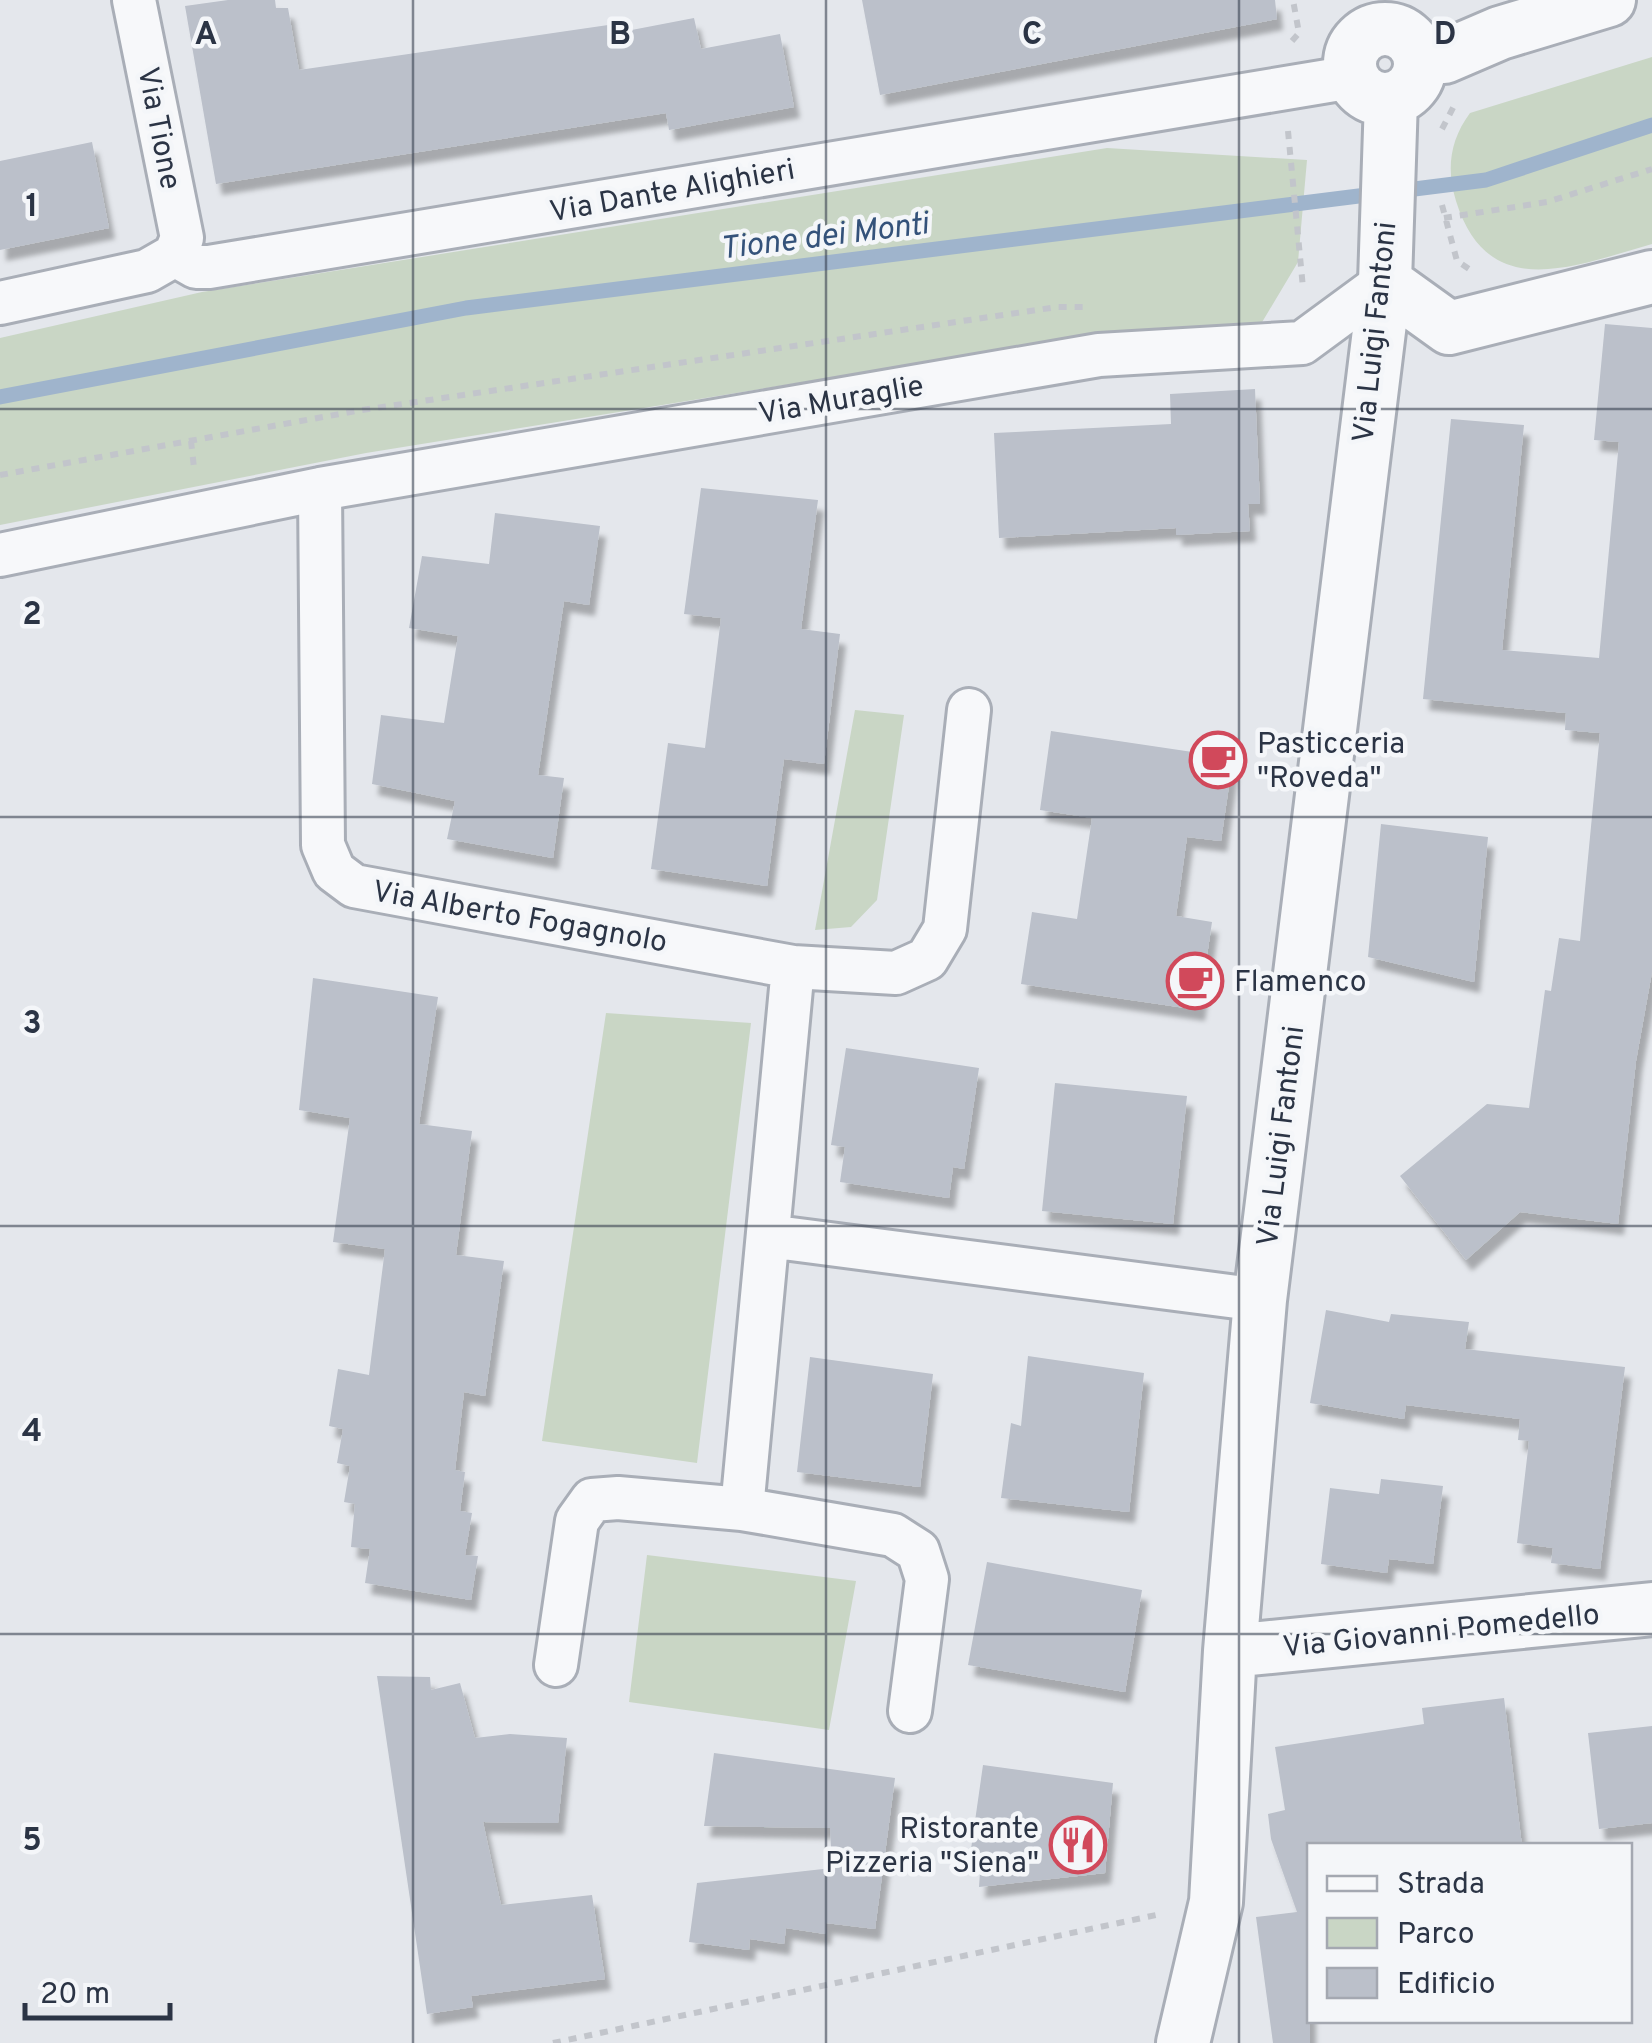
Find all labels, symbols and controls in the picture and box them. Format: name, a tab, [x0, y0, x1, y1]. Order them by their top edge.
text: A	[195, 16, 217, 56]
text: B	[609, 16, 631, 56]
text: C	[1022, 16, 1042, 56]
text: D	[1434, 16, 1456, 56]
street label: Via Tione	[128, 64, 188, 193]
street label: Via Dante Alighieri	[547, 153, 798, 232]
text: 1	[26, 188, 38, 228]
water label: Tione dei Monti	[718, 205, 933, 271]
street label: Via Luigi Fantoni	[1346, 220, 1406, 445]
street label: Via Muraglie	[756, 369, 927, 434]
text: 2	[22, 596, 42, 636]
place label: Pasticceria "Roveda"	[1257, 727, 1405, 798]
cafe icon: Pasticceria "Roveda"	[1188, 730, 1248, 790]
street label: Via Alberto Fogagnolo	[369, 874, 670, 963]
cafe icon: Flamenco	[1165, 951, 1225, 1011]
place label: Flamenco	[1234, 965, 1367, 1002]
text: 3	[22, 1005, 42, 1045]
street label: Via Luigi Fantoni	[1251, 1024, 1314, 1249]
text: 4	[22, 1413, 42, 1453]
street label: Via Giovanni Pomedello	[1281, 1597, 1601, 1668]
place label: Ristorante Pizzeria "Siena"	[825, 1812, 1039, 1883]
restaurant icon: Ristorante Pizzeria "Siena"	[1048, 1815, 1108, 1875]
text: 5	[22, 1822, 42, 1862]
legend	[1307, 1843, 1632, 2023]
text: Strada	[1397, 1867, 1485, 1904]
text: Parco	[1397, 1917, 1474, 1954]
scale bar	[25, 1958, 170, 2020]
text: Edificio	[1397, 1967, 1495, 2004]
text: 20 m	[40, 1977, 110, 2014]

